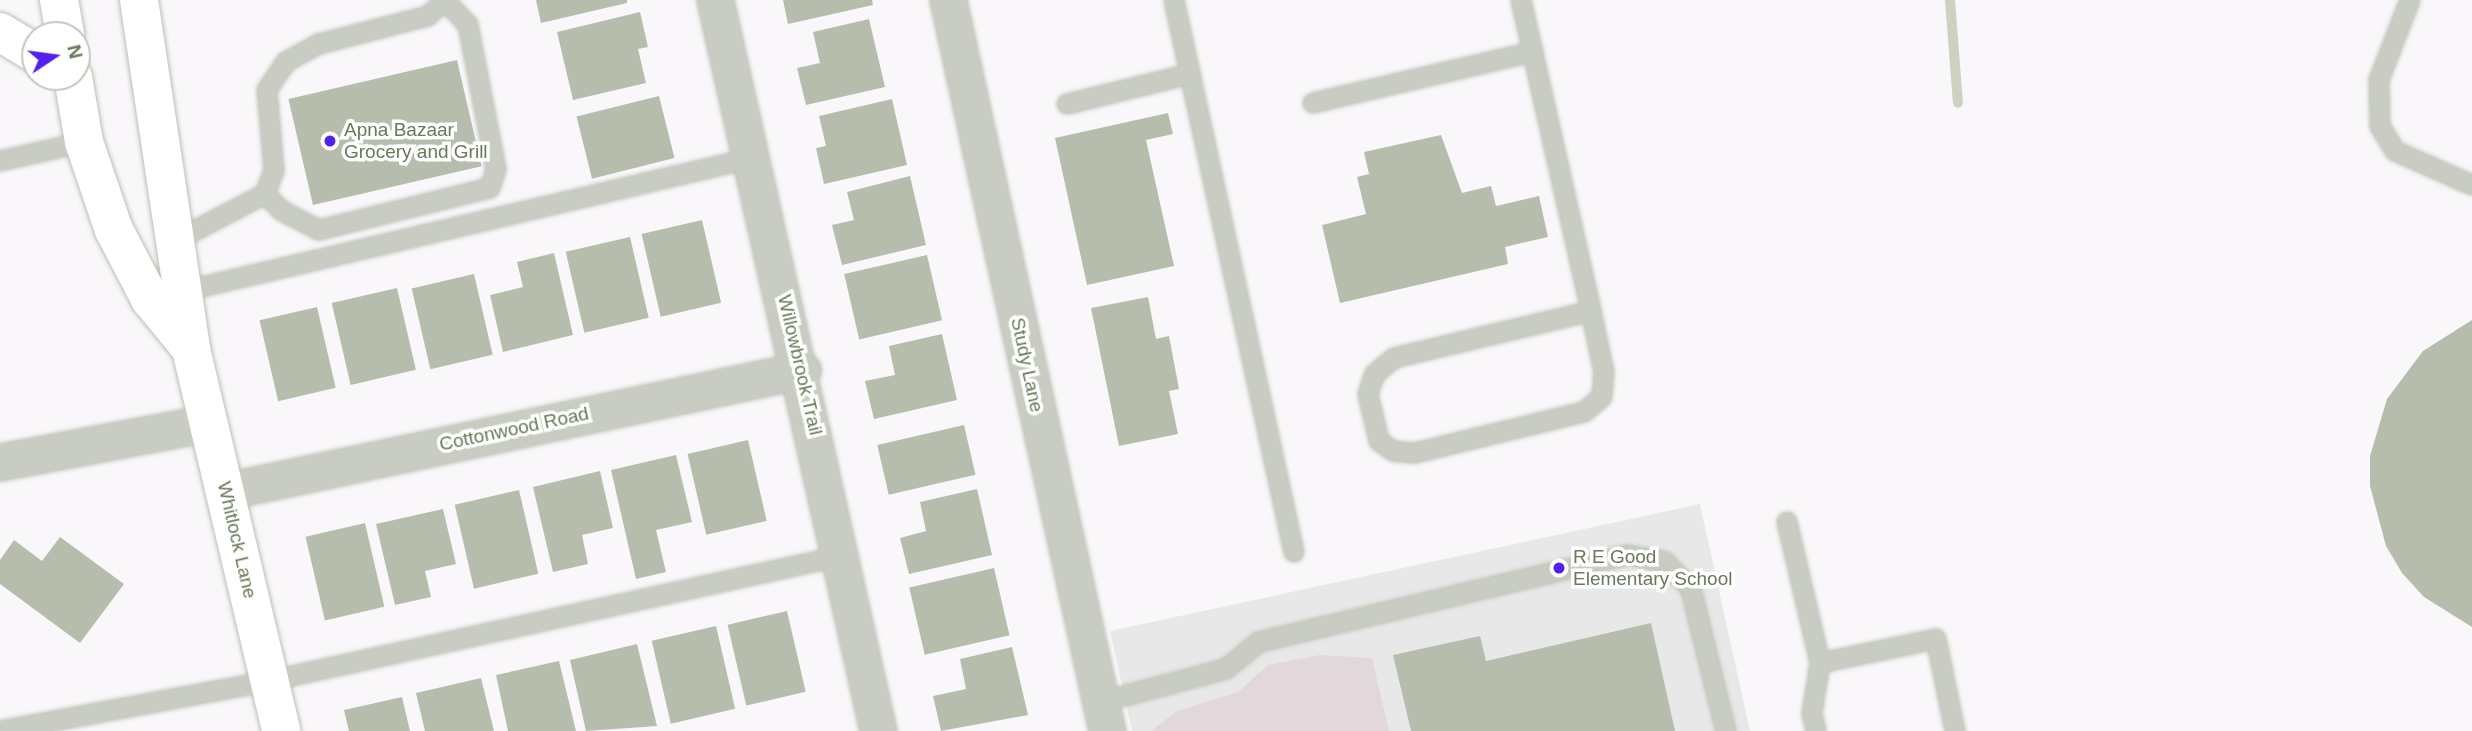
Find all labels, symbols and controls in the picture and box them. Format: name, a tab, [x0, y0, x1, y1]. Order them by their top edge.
north arrow	[21, 21, 91, 91]
text: N	[63, 43, 87, 61]
place label: Apna Bazaar Grocery and Grill	[344, 119, 488, 163]
marker: Apna Bazaar Grocery and Grill	[322, 133, 338, 149]
street label: Willowbrook Trail	[773, 292, 827, 438]
street label: Study Lane	[1006, 316, 1048, 414]
street label: Cottonwood Road	[437, 402, 591, 456]
street label: Whitlock Lane	[212, 479, 262, 601]
place label: R E Good Elementary School	[1573, 546, 1732, 590]
marker: R E Good Elementary School	[1551, 560, 1567, 576]

